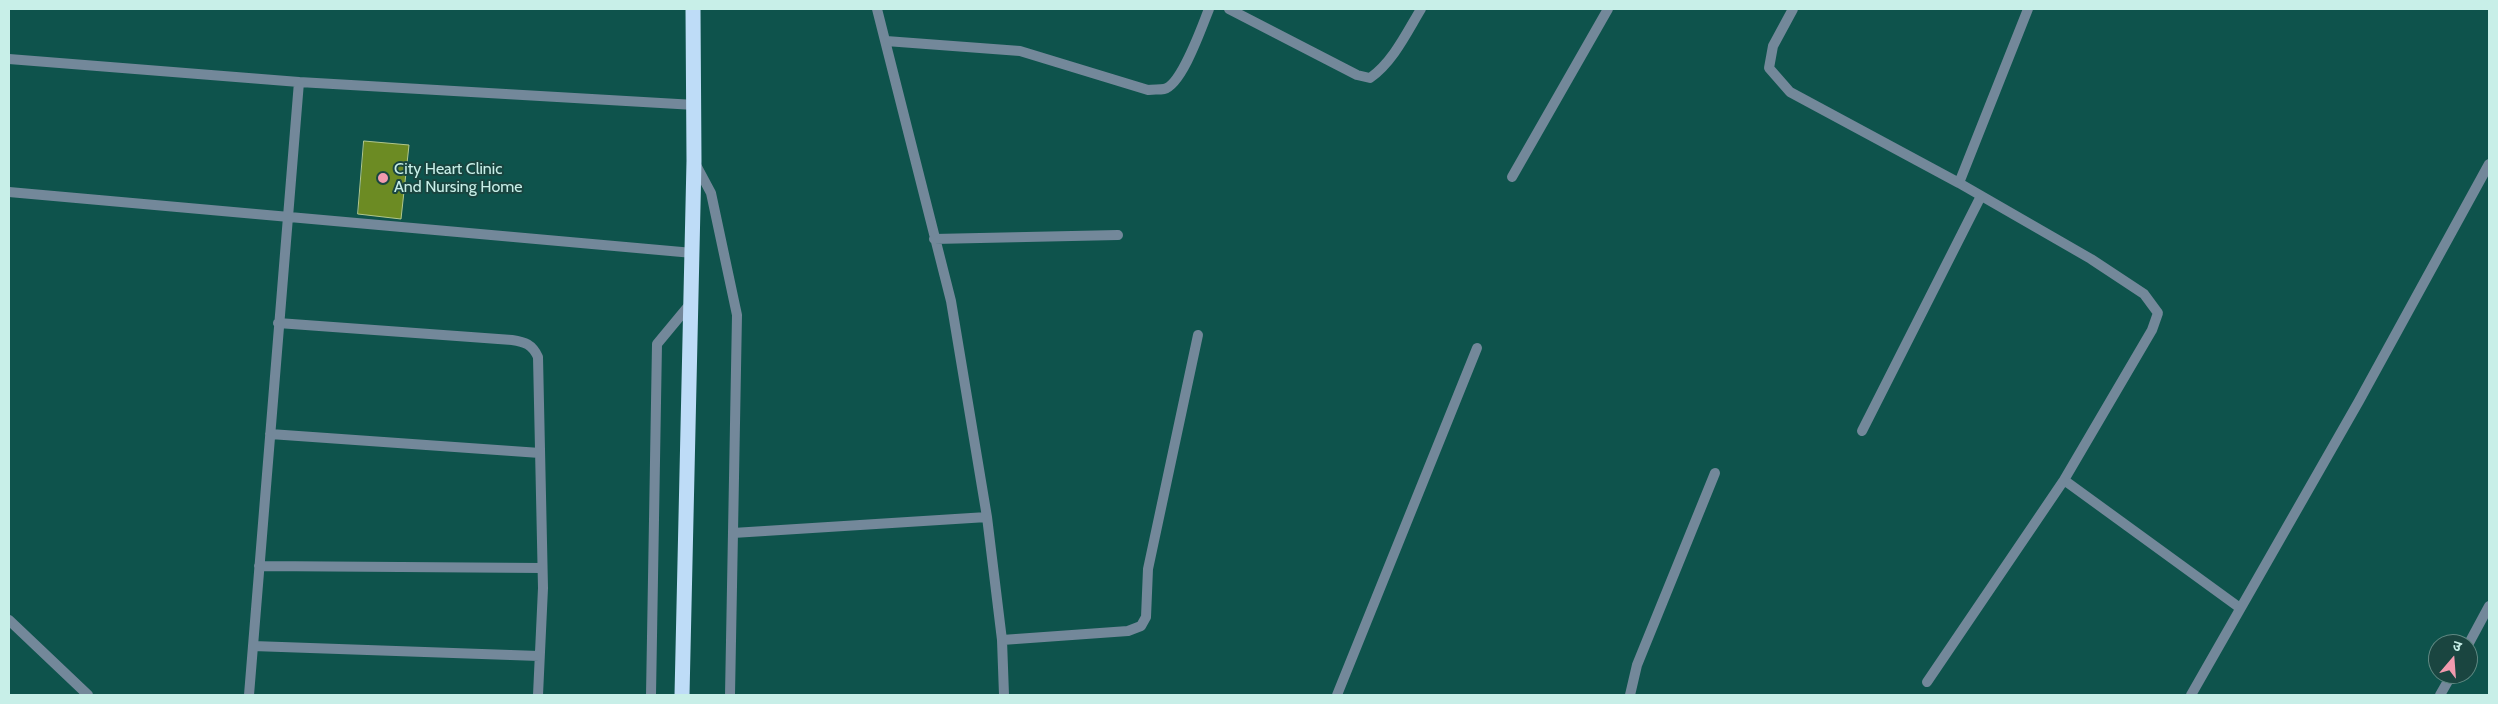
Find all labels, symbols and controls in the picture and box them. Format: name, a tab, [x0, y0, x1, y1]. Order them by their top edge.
place label: City Heart Clinic And Nursing Home	[394, 159, 522, 197]
marker: City Heart Clinic And Nursing Home	[376, 171, 390, 185]
north arrow	[2428, 634, 2478, 684]
text: उ	[2451, 636, 2464, 656]

